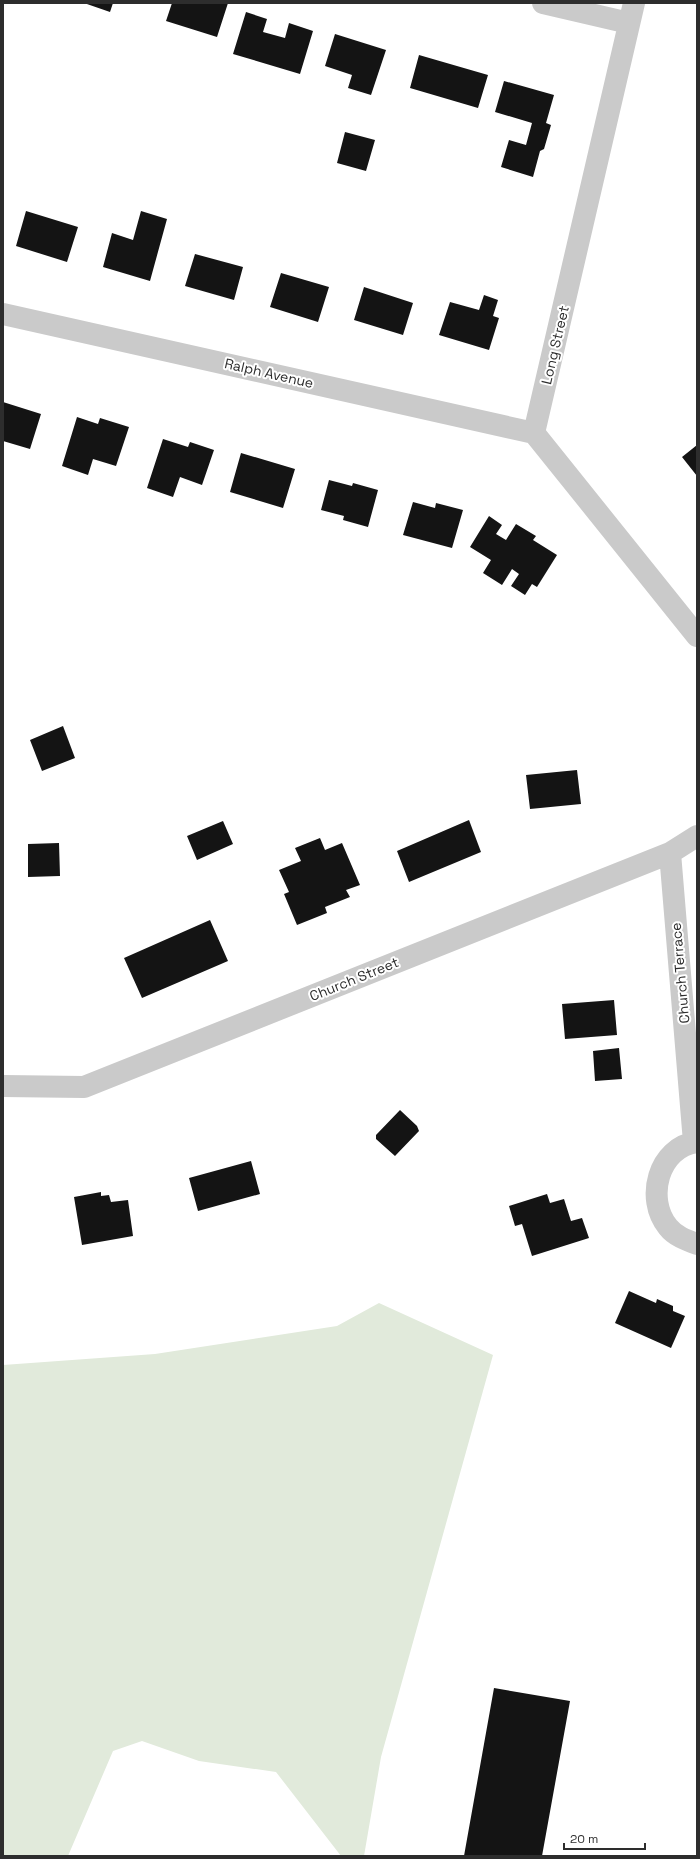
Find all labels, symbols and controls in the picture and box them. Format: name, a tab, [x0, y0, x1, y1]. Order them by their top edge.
street label: Long Street	[537, 304, 573, 386]
street label: Ralph Avenue	[223, 354, 315, 392]
street label: Church Terrace	[667, 922, 693, 1024]
street label: Church Street	[307, 953, 401, 1005]
scale bar	[564, 1825, 645, 1851]
text: 20 m	[570, 1831, 598, 1847]

